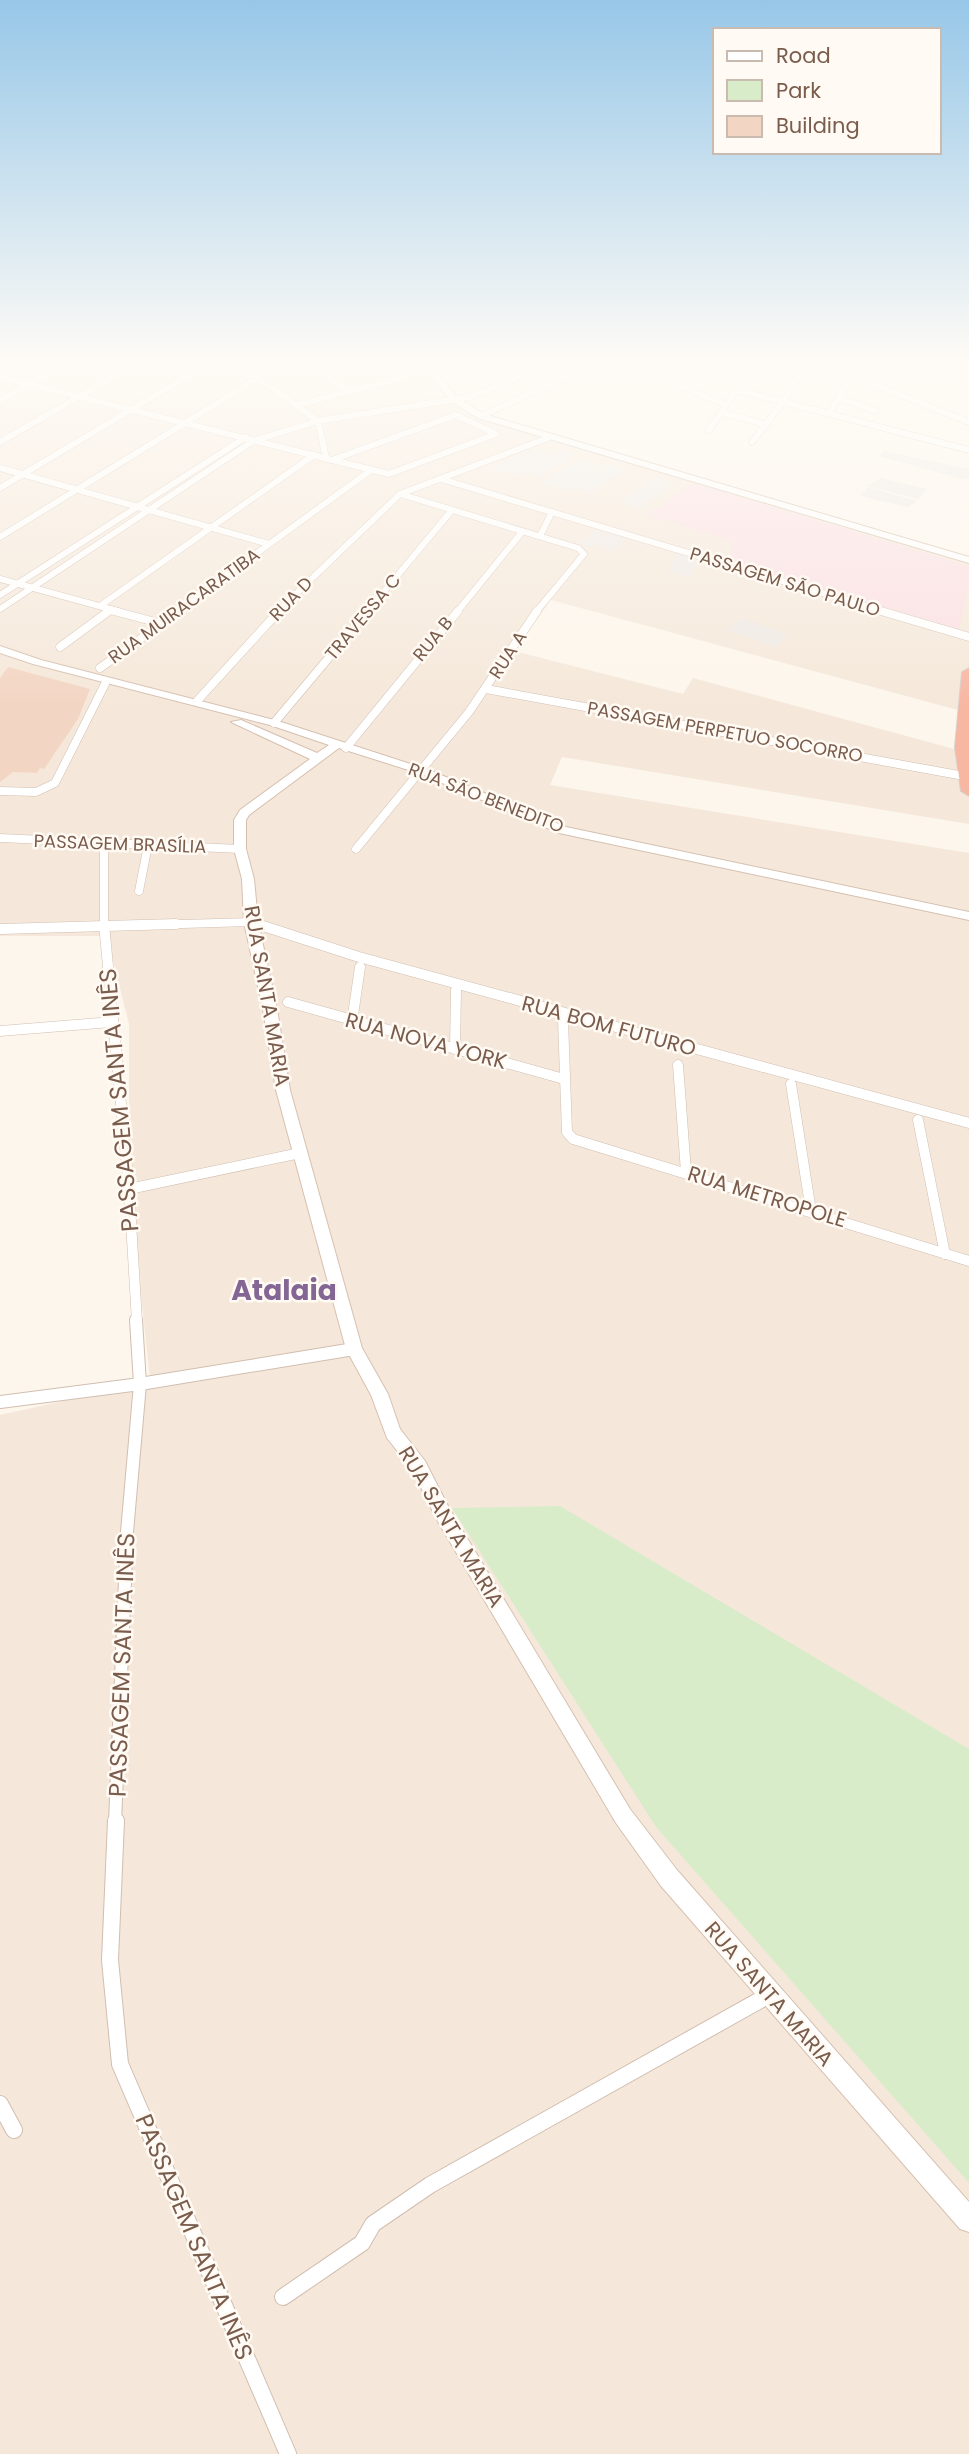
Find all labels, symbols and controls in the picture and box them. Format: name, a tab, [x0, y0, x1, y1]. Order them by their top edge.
legend	[713, 28, 941, 154]
text: Road	[776, 41, 831, 70]
text: Park	[776, 76, 821, 105]
text: Building	[776, 111, 860, 140]
street label: PASSAGEM SÃO PAULO	[687, 541, 883, 622]
street label: RUA MUIRACARATIBA	[103, 542, 265, 669]
street label: TRAVESSA C	[319, 568, 406, 665]
street label: RUA D	[263, 571, 318, 626]
street label: RUA B	[407, 611, 458, 666]
street label: RUA A	[483, 626, 532, 683]
street label: PASSAGEM PERPETUO SOCORRO	[585, 695, 865, 768]
street label: RUA SÃO BENEDITO	[405, 756, 568, 839]
street label: PASSAGEM BRASÍLIA	[33, 828, 207, 859]
street label: RUA SANTA MARIA	[237, 903, 298, 1089]
street label: PASSAGEM SANTA INÊS	[91, 967, 146, 1233]
street label: RUA BOM FUTURO	[519, 988, 699, 1063]
street label: RUA NOVA YORK	[342, 1005, 510, 1076]
street label: RUA METROPOLE	[684, 1159, 850, 1234]
district label: Atalaia	[231, 1271, 337, 1310]
street label: RUA SANTA MARIA	[392, 1441, 511, 1613]
street label: PASSAGEM SANTA INÊS	[100, 1532, 143, 1798]
street label: RUA SANTA MARIA	[698, 1915, 840, 2072]
street label: PASSAGEM SANTA INÊS	[128, 2109, 261, 2365]

